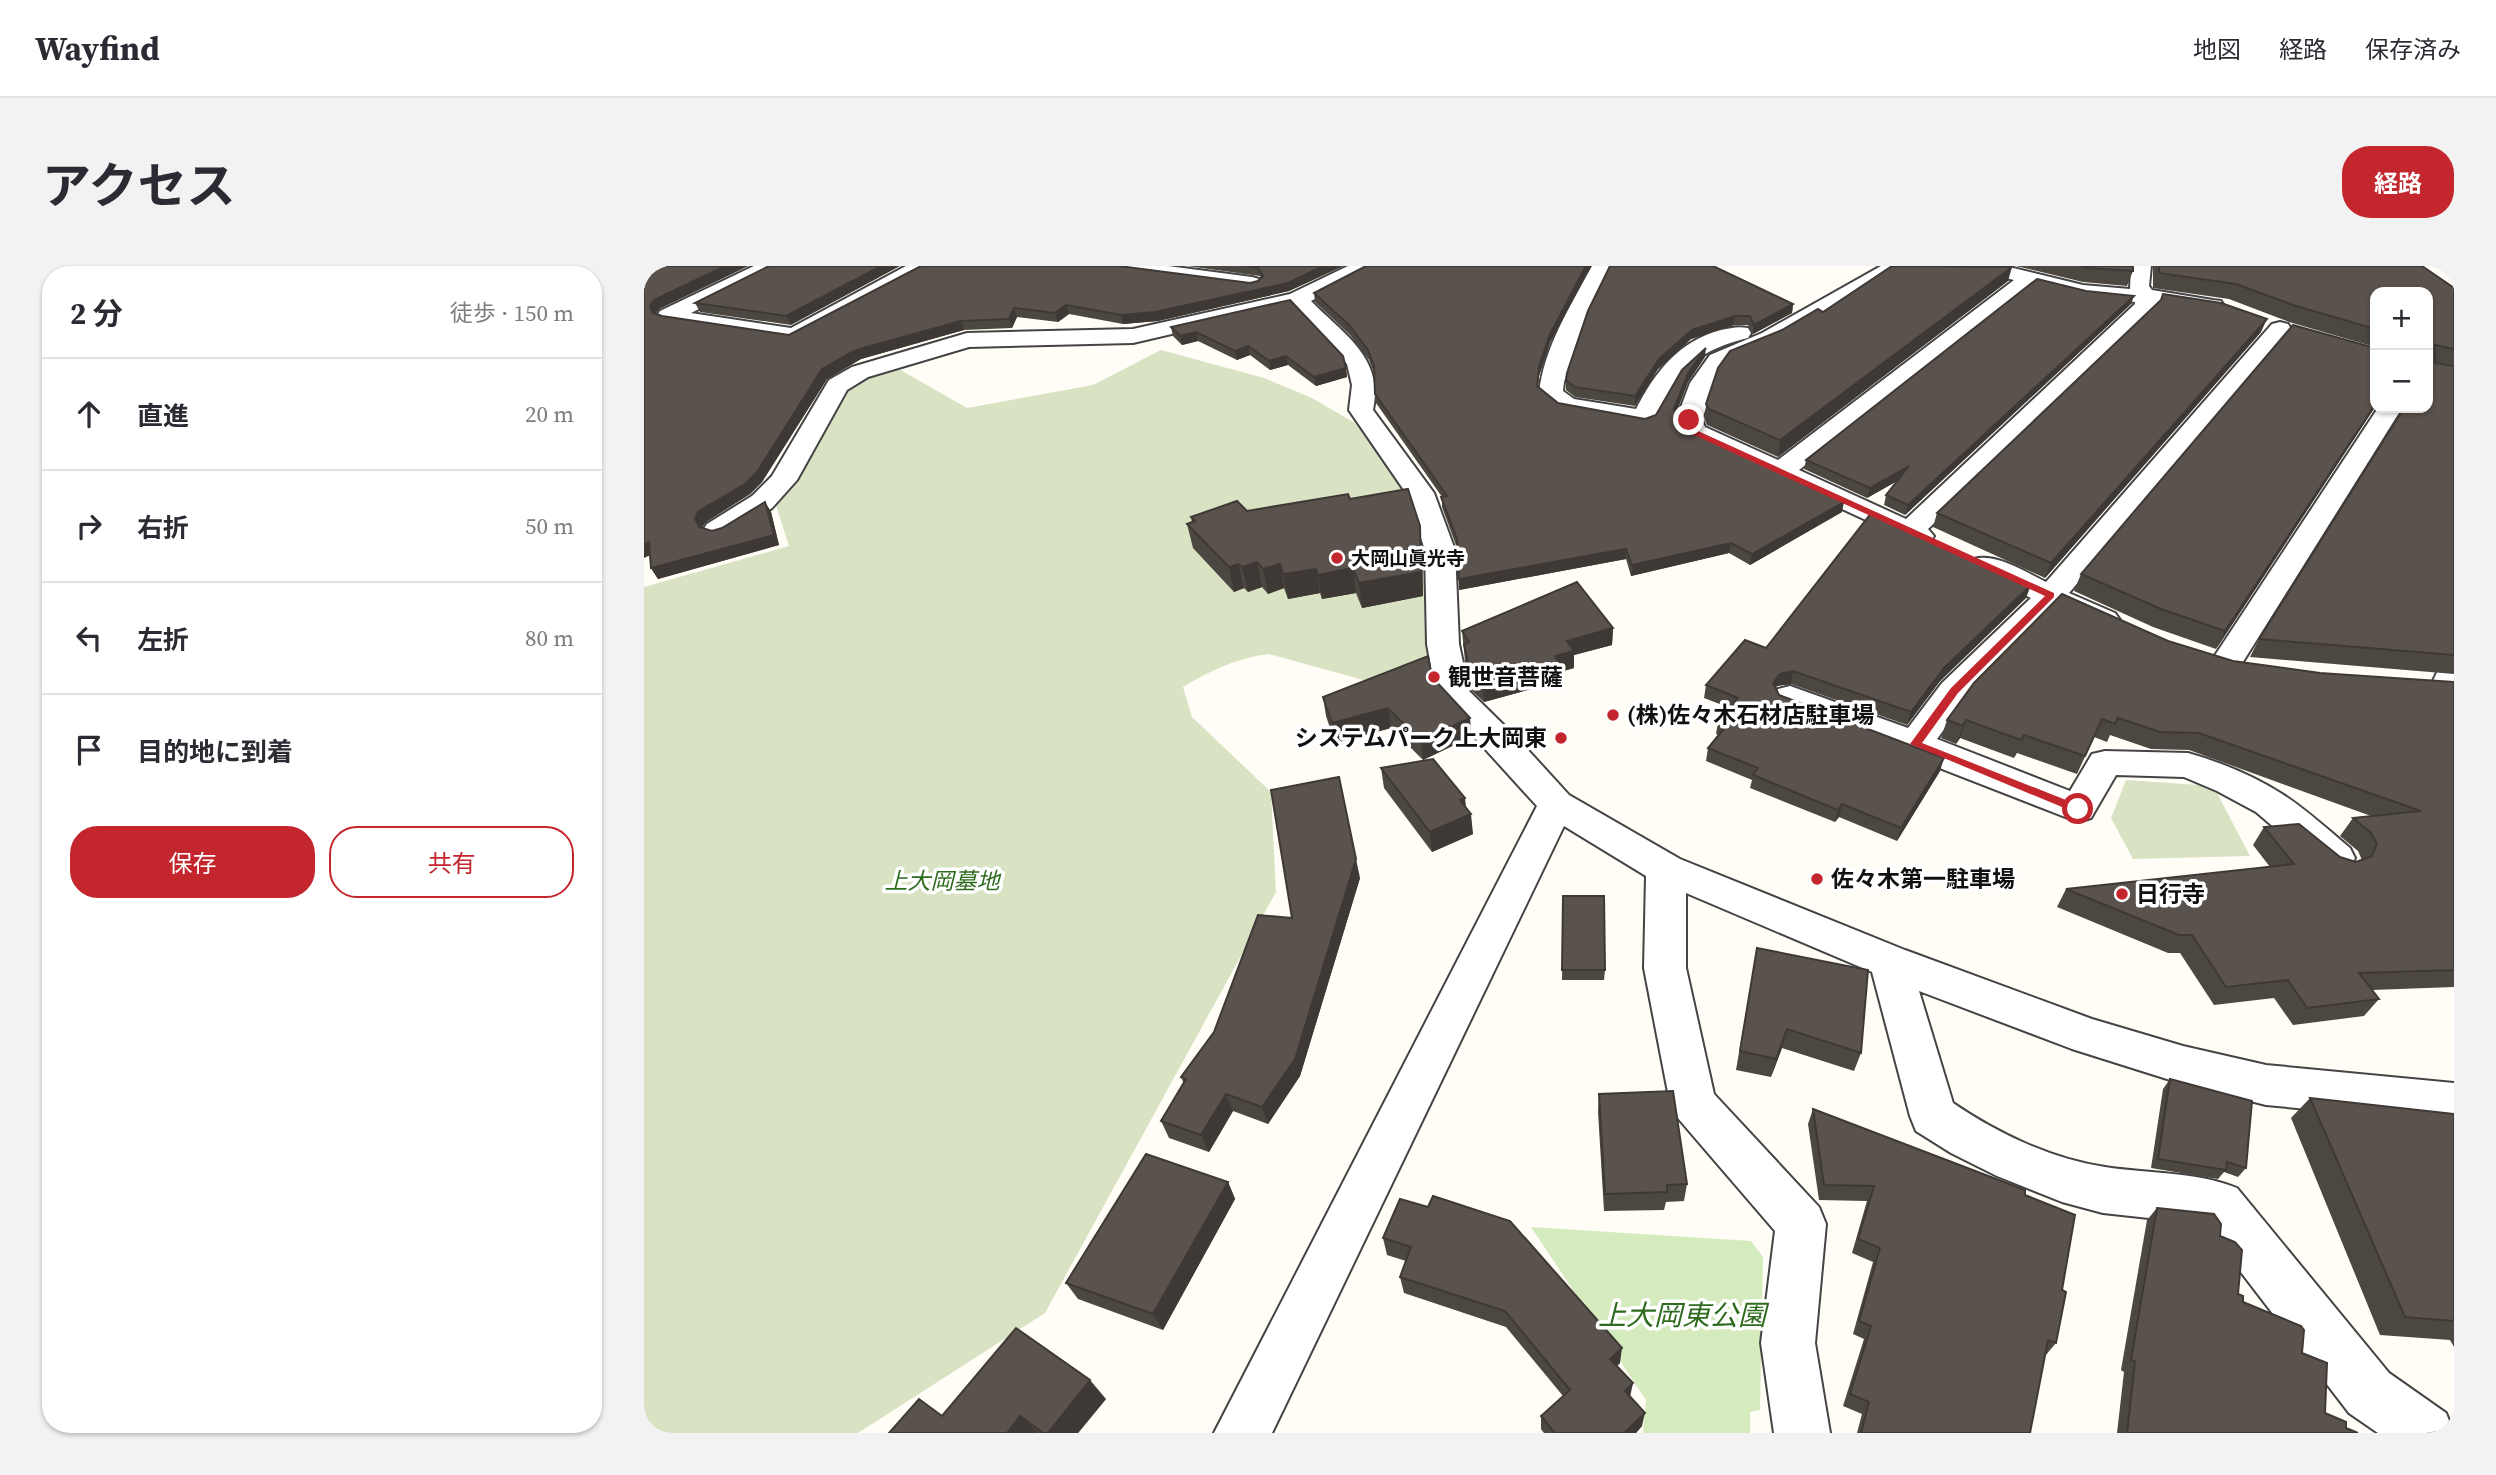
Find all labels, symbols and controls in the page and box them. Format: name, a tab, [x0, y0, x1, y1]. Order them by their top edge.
text: Wayfind	[35, 26, 160, 71]
text: 地図	[2193, 33, 2241, 66]
text: 経路	[2279, 33, 2327, 66]
text: 保存済み	[2365, 33, 2461, 66]
button: 経路	[2342, 146, 2454, 218]
text: アクセス	[42, 152, 236, 219]
map controls	[2370, 287, 2433, 413]
button: +	[2370, 287, 2433, 350]
text: 2 分	[70, 293, 123, 334]
text: 徒歩 · 150 m	[450, 297, 574, 329]
button: −	[2370, 350, 2433, 413]
icon: ahead	[70, 395, 108, 433]
text: 直進	[137, 398, 189, 434]
text: 20 m	[525, 398, 574, 430]
route end	[1673, 404, 1704, 435]
icon: right	[70, 507, 108, 545]
text: 右折	[137, 510, 189, 546]
text: 50 m	[525, 510, 574, 542]
place label: 大岡山眞光寺	[1351, 545, 1465, 571]
marker: 大岡山眞光寺	[1329, 550, 1345, 566]
icon: left	[70, 619, 108, 657]
text: 左折	[137, 622, 189, 658]
text: 80 m	[525, 622, 574, 654]
place label: 観世音菩薩	[1448, 661, 1563, 693]
marker: 観世音菩薩	[1426, 669, 1442, 685]
place label: (株)佐々木石材店駐車場	[1627, 699, 1874, 731]
marker: (株)佐々木石材店駐車場	[1605, 707, 1621, 723]
place label: システムパーク上大岡東	[1295, 722, 1547, 754]
marker: システムパーク上大岡東	[1553, 730, 1569, 746]
icon: arrive	[70, 731, 108, 769]
text: 目的地に到着	[137, 734, 293, 770]
route start	[2062, 793, 2093, 824]
button: 保存	[70, 826, 315, 898]
button: 共有	[329, 826, 574, 898]
place label: 佐々木第一駐車場	[1831, 863, 2015, 895]
park label: 上大岡墓地	[885, 865, 1002, 897]
marker: 佐々木第一駐車場	[1809, 871, 1825, 887]
place label: 日行寺	[2136, 878, 2205, 910]
marker: 日行寺	[2114, 886, 2130, 902]
park label: 上大岡東公園	[1598, 1296, 1770, 1334]

